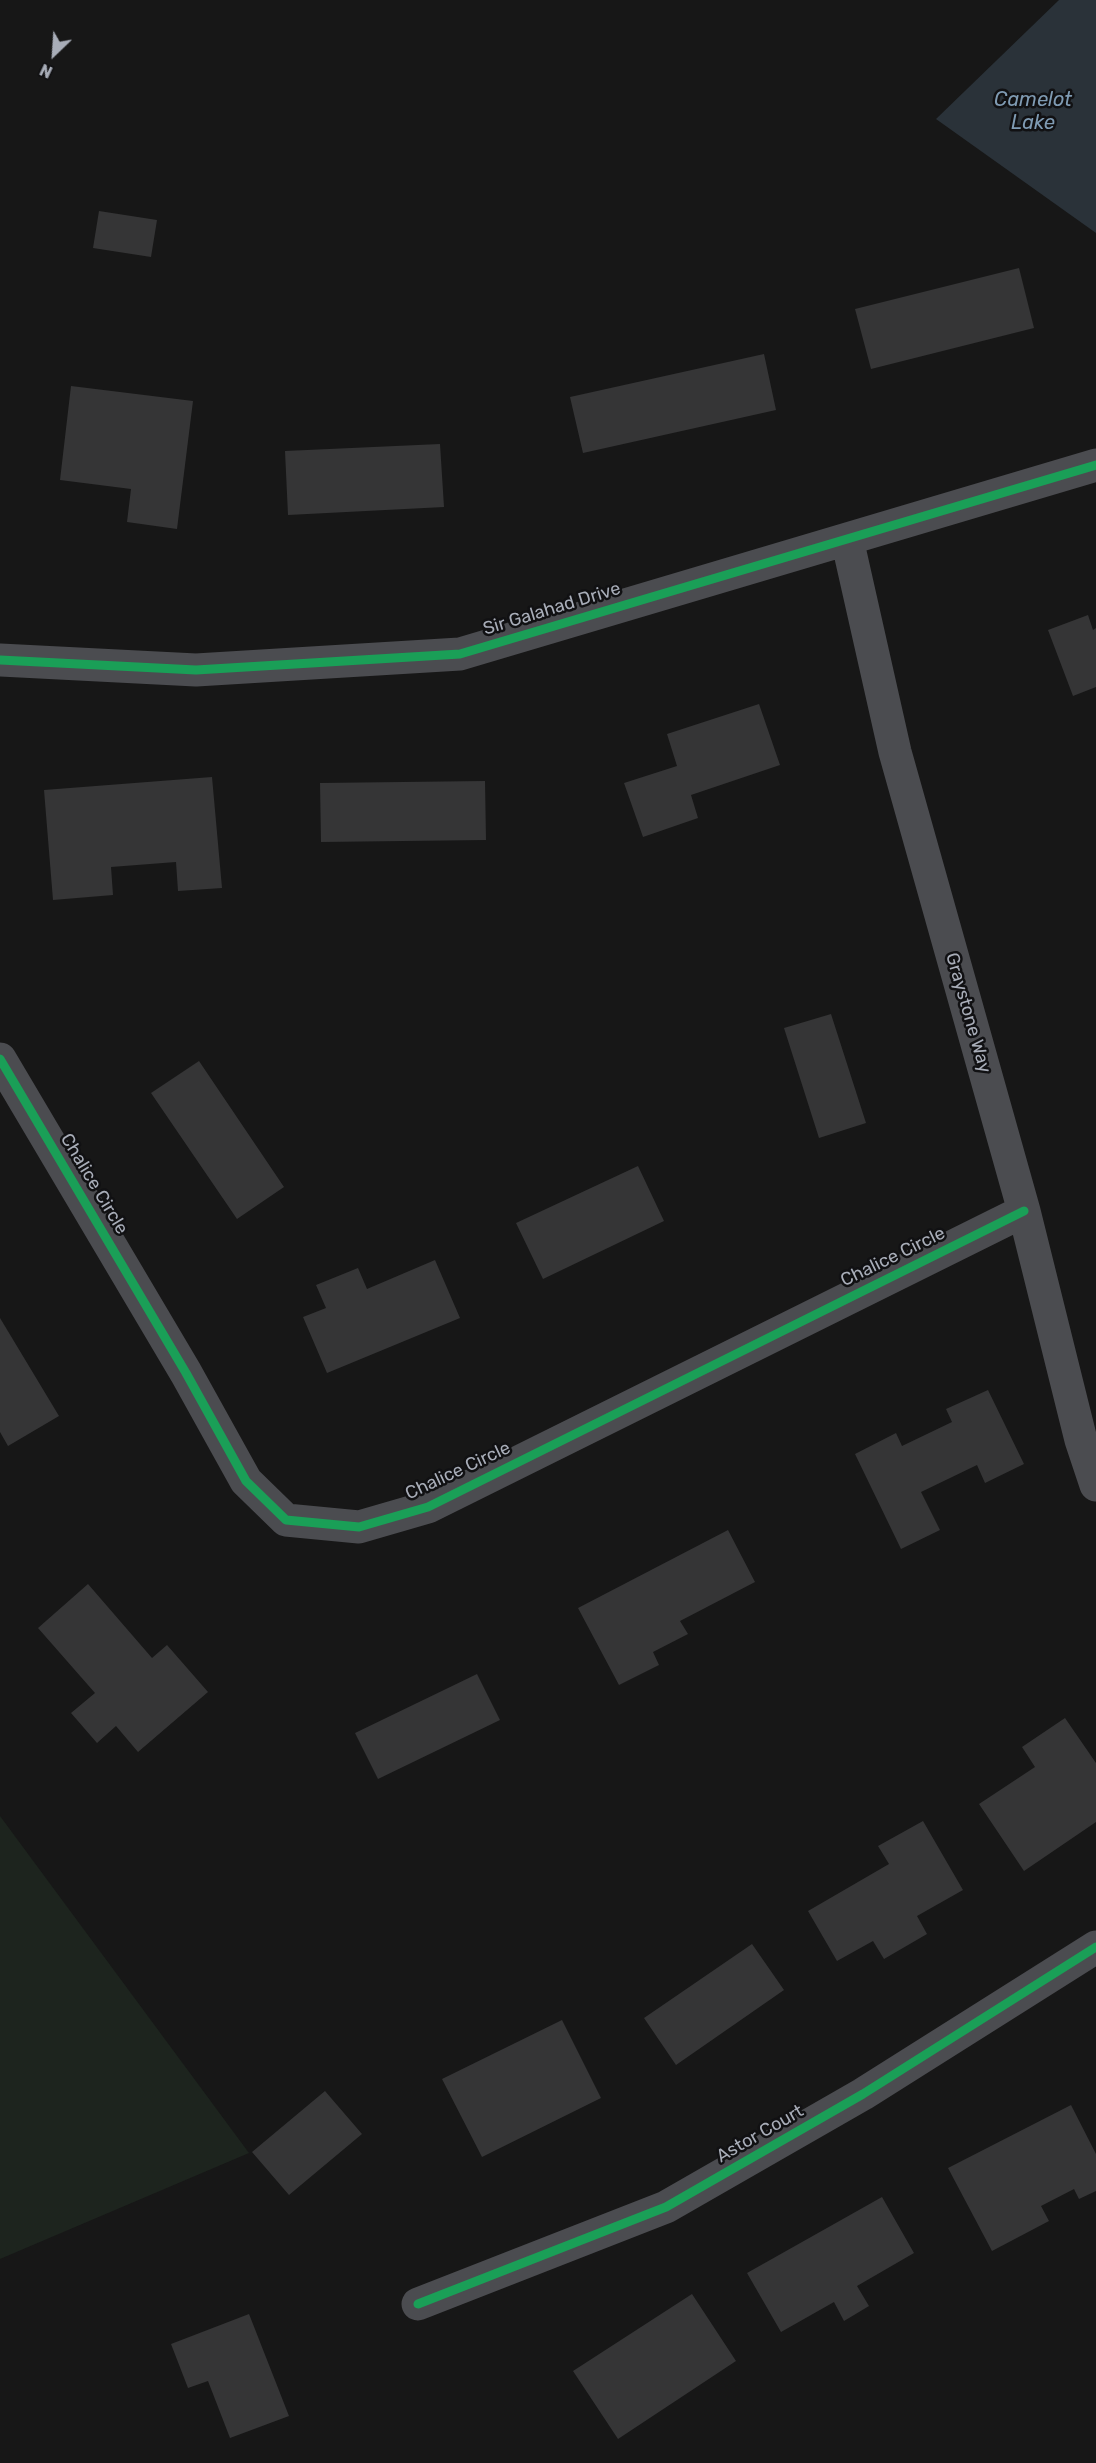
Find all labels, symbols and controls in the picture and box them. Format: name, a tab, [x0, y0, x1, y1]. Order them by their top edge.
north arrow	[24, 24, 84, 84]
text: N	[37, 60, 55, 82]
water label: Camelot Lake	[994, 88, 1072, 135]
street label: Sir Galahad Drive	[481, 578, 623, 640]
street label: Graystone Way	[941, 950, 995, 1076]
street label: Chalice Circle	[56, 1130, 132, 1238]
street label: Chalice Circle	[837, 1222, 949, 1292]
street label: Chalice Circle	[402, 1437, 514, 1505]
street label: Astor Court	[713, 2100, 807, 2168]

